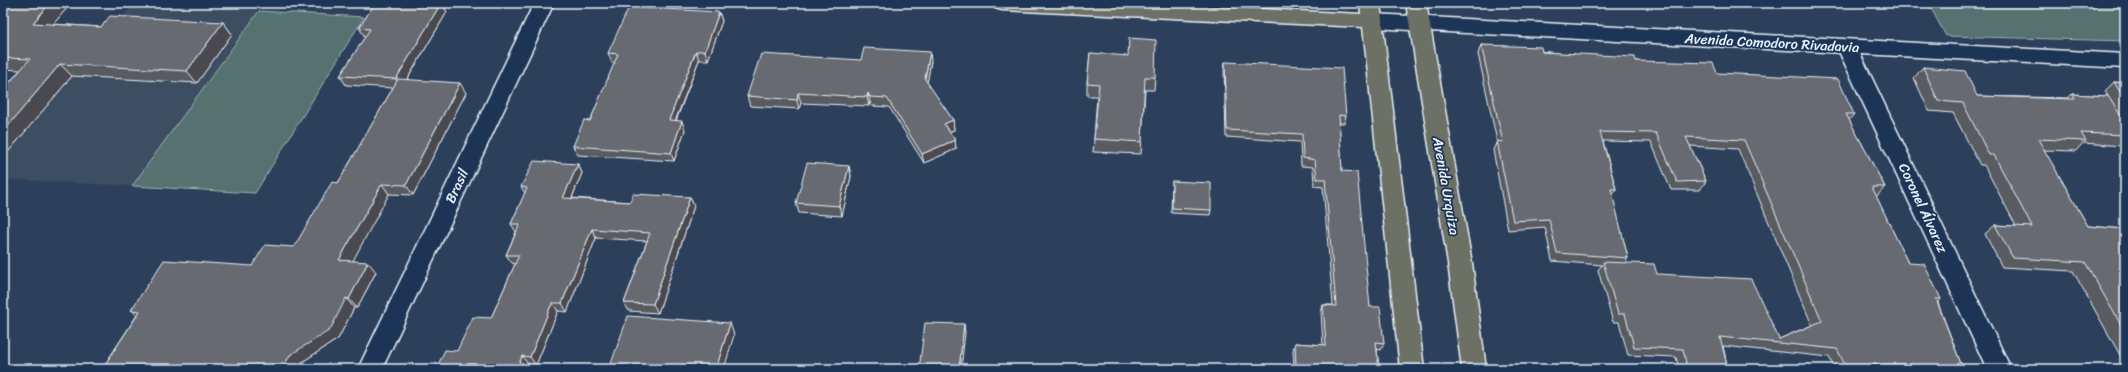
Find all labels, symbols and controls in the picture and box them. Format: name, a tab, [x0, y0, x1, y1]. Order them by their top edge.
street label: Avenida Comodoro Rivadavia	[1683, 26, 1860, 60]
street label: Avenida Urquiza	[1425, 134, 1467, 237]
street label: Coronel Álvarez	[1891, 159, 1955, 258]
street label: Brasil	[438, 164, 476, 208]

